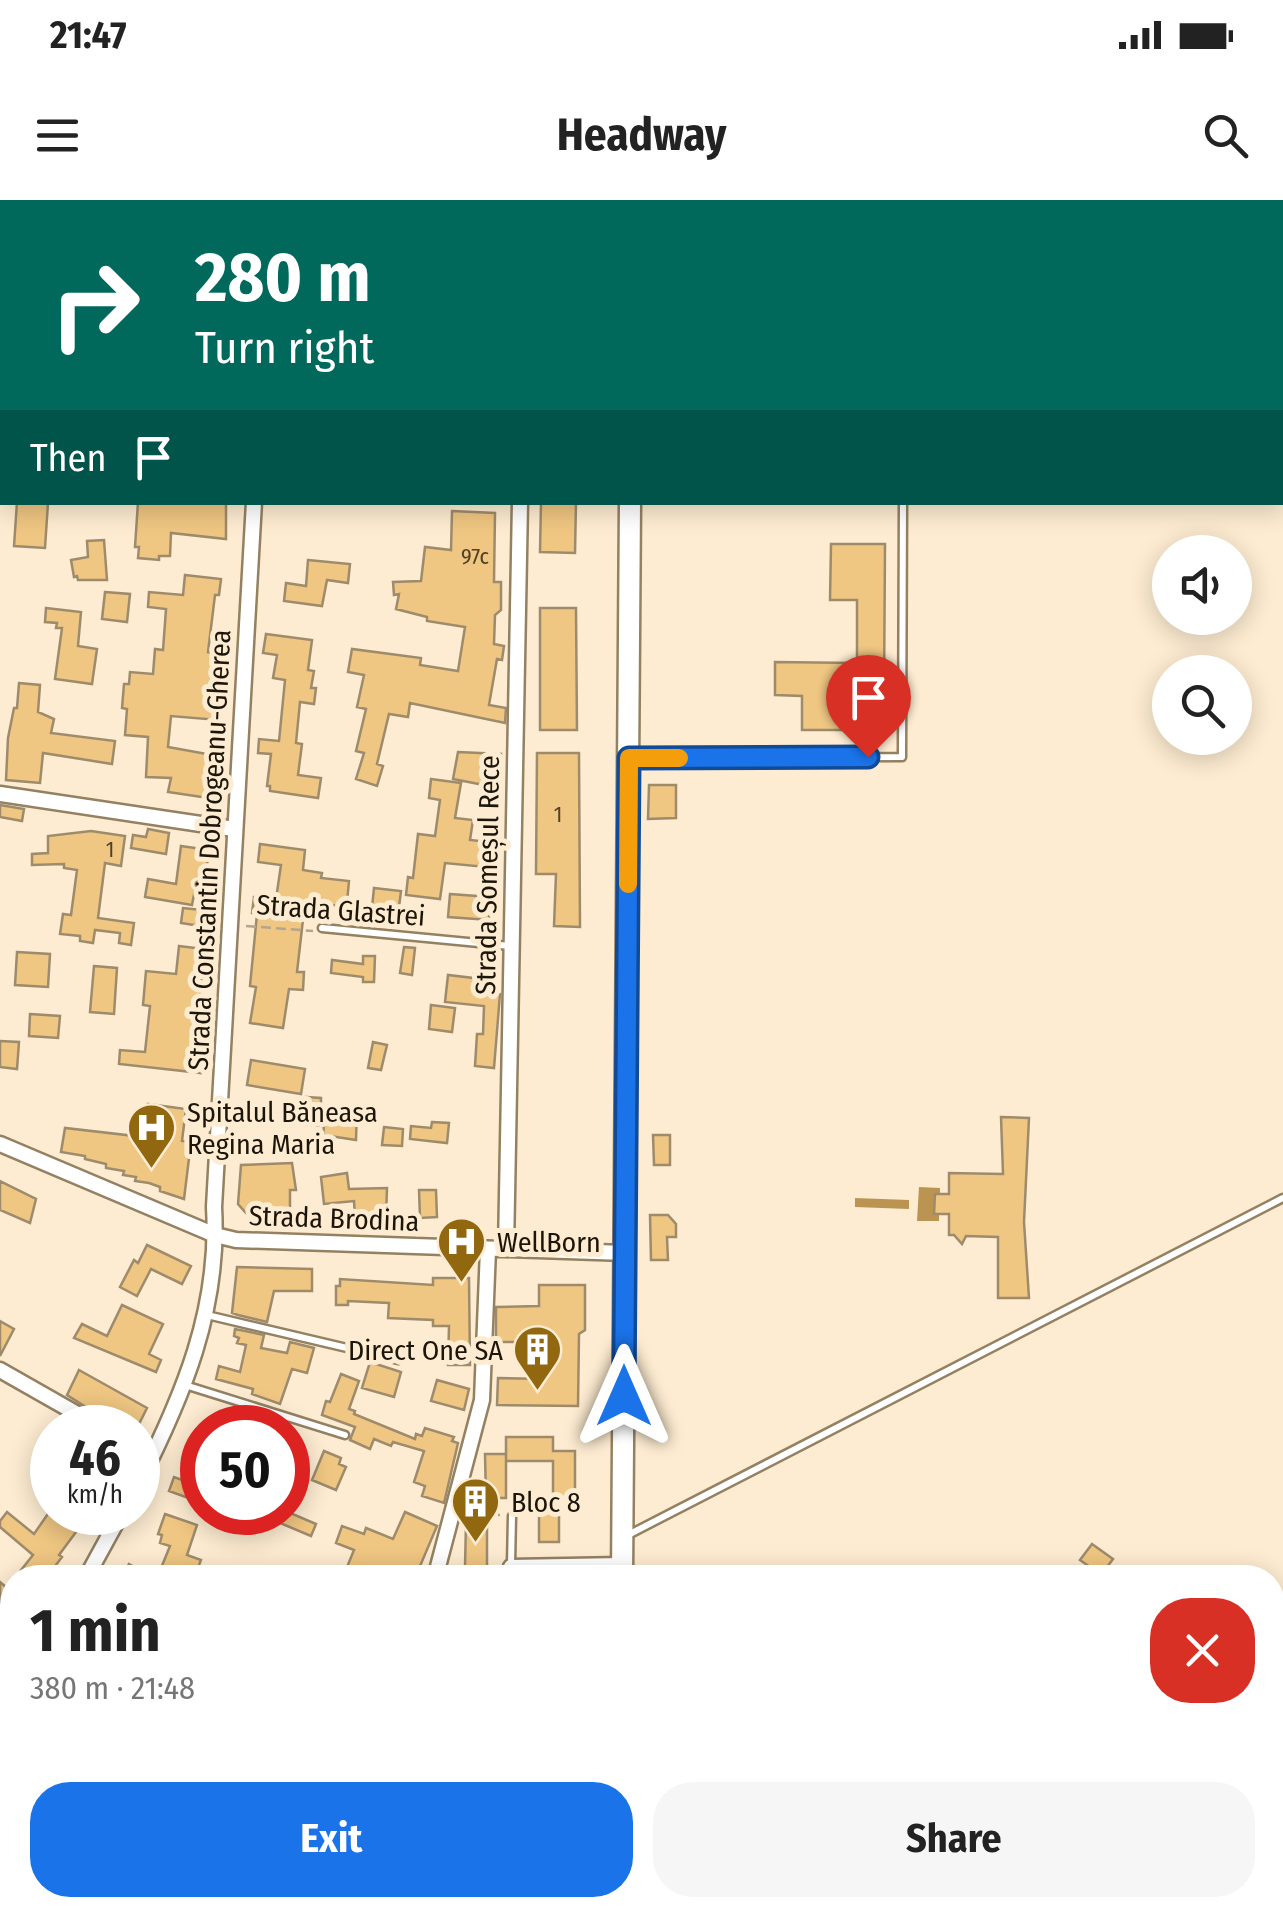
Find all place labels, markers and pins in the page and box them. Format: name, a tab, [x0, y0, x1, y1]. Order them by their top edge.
pin	[826, 655, 911, 758]
place label: Spitalul Băneasa Regina Maria	[187, 1096, 378, 1161]
hospital icon: Spitalul Băneasa Regina Maria	[126, 1102, 178, 1170]
hospital icon: WellBorn	[436, 1216, 488, 1284]
place label: WellBorn	[497, 1226, 601, 1259]
building icon: Direct One SA	[512, 1324, 564, 1392]
place label: Direct One SA	[348, 1334, 503, 1367]
building icon: Bloc 8	[450, 1476, 502, 1544]
place label: Bloc 8	[511, 1486, 581, 1519]

